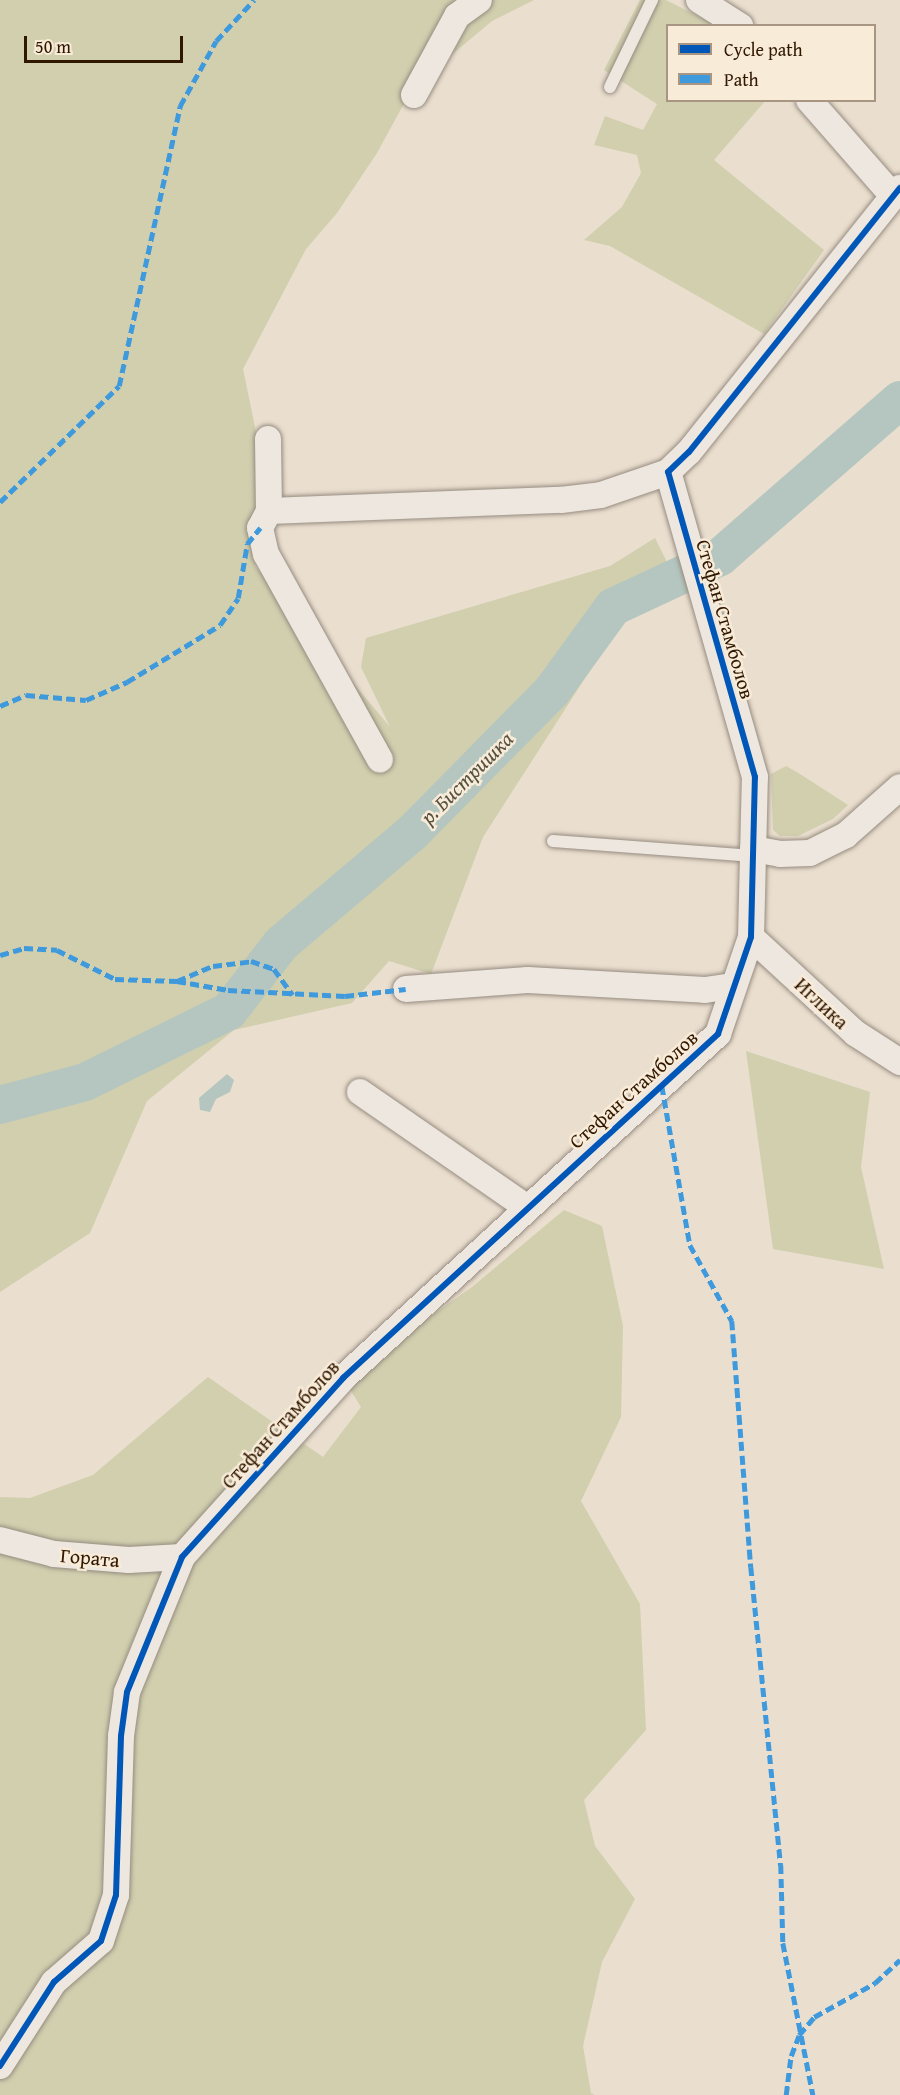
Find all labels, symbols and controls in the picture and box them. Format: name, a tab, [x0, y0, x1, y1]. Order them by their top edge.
scale bar	[27, 24, 186, 62]
legend	[666, 24, 876, 102]
text: 50 m	[35, 33, 71, 60]
text: Cycle path	[724, 36, 803, 63]
text: Path	[724, 66, 759, 93]
street label: Стефан Стамболов	[692, 537, 760, 701]
water label: р. Бистришка	[416, 727, 518, 829]
street label: Иглика	[790, 972, 854, 1034]
street label: Стефан Стамболов	[564, 1025, 702, 1153]
street label: Стефан Стамболов	[216, 1355, 344, 1493]
street label: Гората	[59, 1542, 121, 1572]

